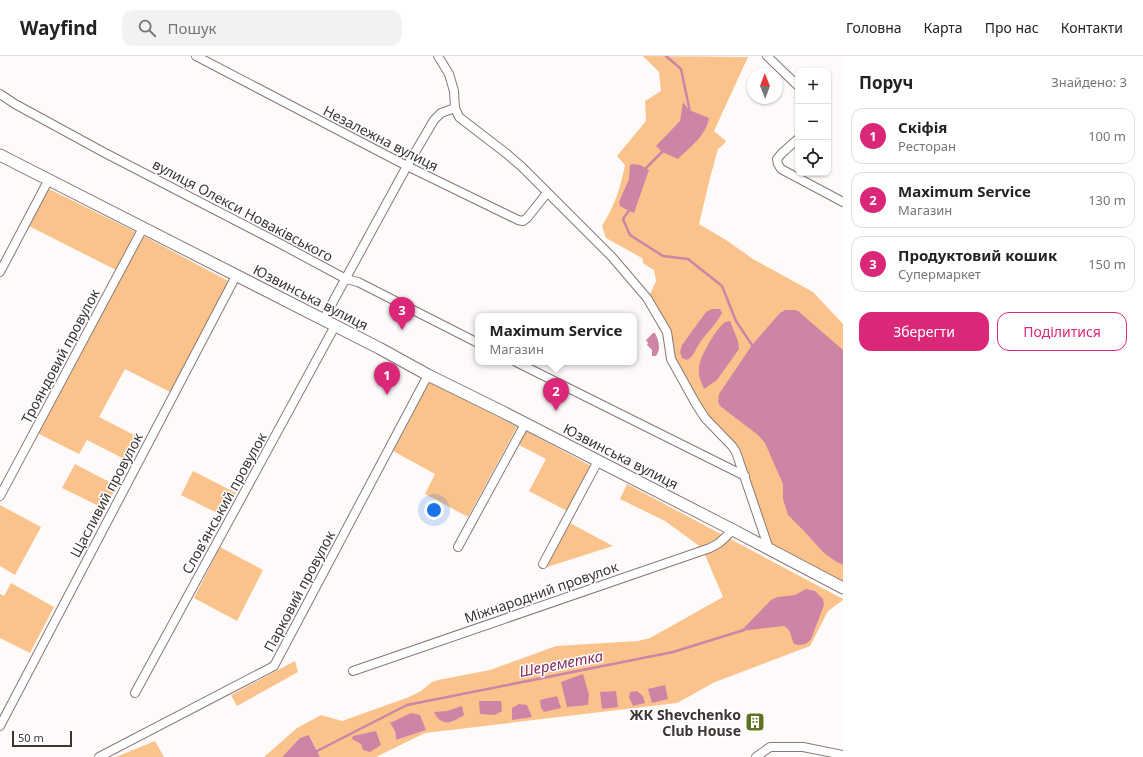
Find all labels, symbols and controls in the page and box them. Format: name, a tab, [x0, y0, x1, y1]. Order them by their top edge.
search box	[122, 10, 402, 46]
text: Wayfind	[20, 15, 98, 41]
icon: search	[136, 17, 158, 39]
text: Пошук	[168, 18, 217, 38]
text: Головна	[846, 18, 902, 37]
text: Карта	[924, 18, 963, 37]
text: Про нас	[985, 18, 1039, 37]
text: Контакти	[1061, 18, 1123, 37]
north arrow	[747, 68, 783, 104]
map controls	[795, 68, 831, 176]
button: +	[795, 68, 831, 104]
text: Поруч	[859, 71, 913, 94]
text: Знайдено: 3	[1051, 73, 1127, 91]
street label: Незалежна вулиця	[320, 101, 442, 175]
button: −	[795, 104, 831, 140]
text: Скіфія	[898, 117, 947, 137]
text: 1	[869, 127, 877, 145]
text: 100 m	[1088, 127, 1126, 145]
text: Ресторан	[898, 137, 956, 155]
button: locate	[795, 140, 831, 176]
street label: вулиця Олекси Новаківського	[149, 154, 337, 266]
text: Maximum Service	[898, 181, 1031, 201]
text: 2	[869, 191, 877, 209]
text: 130 m	[1088, 191, 1126, 209]
text: Магазин	[898, 201, 952, 219]
text: Продуктовий кошик	[898, 245, 1057, 265]
text: 3	[869, 255, 877, 273]
text: 150 m	[1088, 255, 1126, 273]
street label: Юзвинська вулиця	[250, 260, 372, 334]
text: Супермаркет	[898, 265, 981, 283]
street label: Трояндовий провулок	[16, 285, 104, 427]
pin: 3	[389, 297, 415, 330]
button: Зберегти	[859, 312, 989, 351]
button: Поділитися	[997, 312, 1127, 351]
popup	[475, 313, 637, 365]
text: Maximum Service	[490, 320, 622, 340]
text: Магазин	[490, 340, 544, 358]
pin: 1	[374, 362, 400, 395]
pin: 2	[543, 378, 569, 411]
street label: Юзвинська вулиця	[560, 419, 682, 493]
street label: Словʼянський провулок	[177, 428, 271, 577]
street label: Щасливий провулок	[65, 429, 147, 561]
your location	[424, 500, 444, 520]
street label: Парковий провулок	[259, 527, 339, 655]
street label: Міжнародний провулок	[462, 557, 621, 627]
water label: Шереметка	[517, 645, 605, 681]
place label: ЖК Shevchenko Club House	[630, 705, 741, 740]
building icon: ЖК Shevchenko Club House	[744, 711, 766, 733]
scale bar	[12, 729, 72, 748]
text: 50 m	[18, 730, 44, 745]

